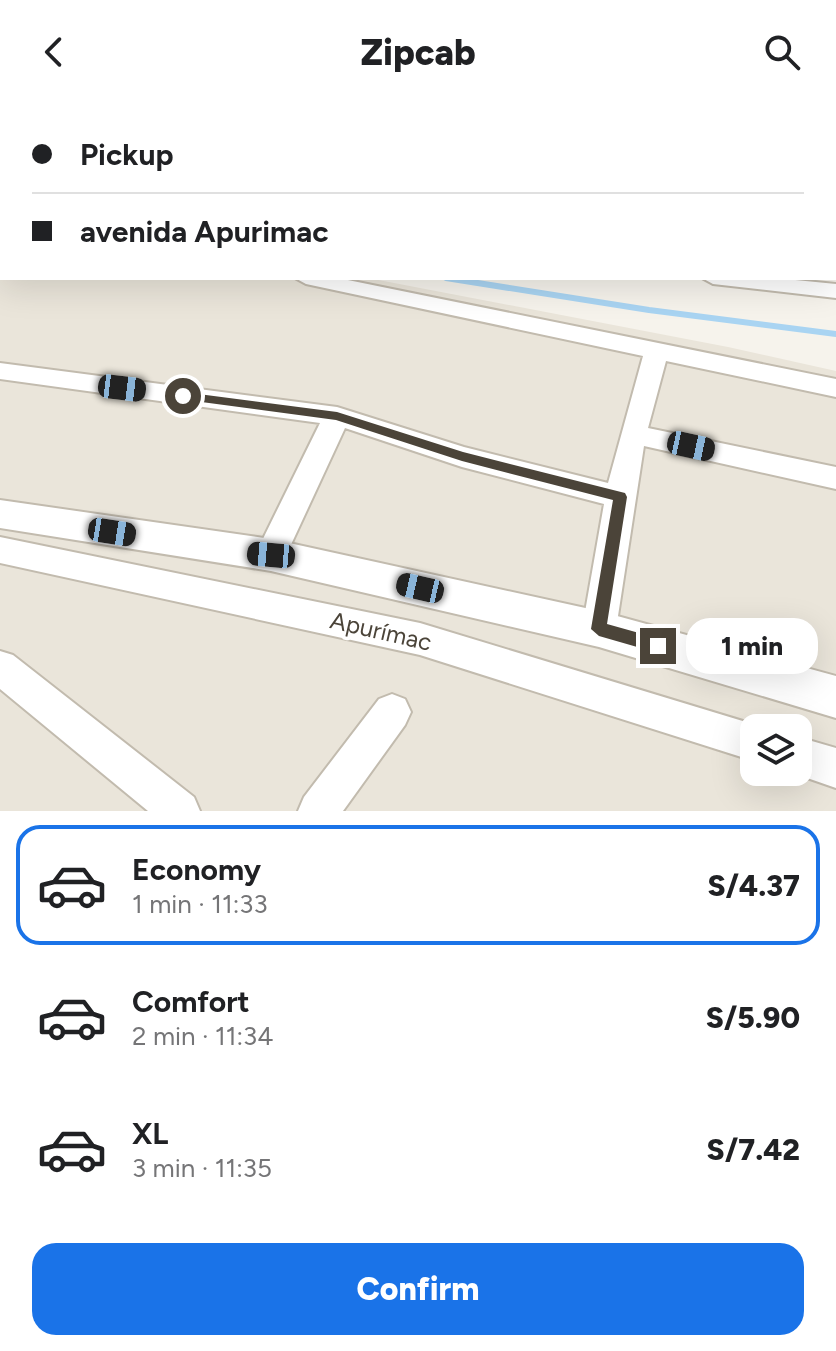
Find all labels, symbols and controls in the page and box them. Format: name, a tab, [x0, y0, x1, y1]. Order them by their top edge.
icon: back	[32, 30, 76, 74]
icon: search	[760, 30, 804, 74]
text: Zipcab	[360, 31, 476, 74]
text: Pickup	[80, 136, 174, 173]
text: avenida Apurimac	[80, 213, 329, 250]
car	[97, 373, 147, 403]
route start	[165, 378, 201, 414]
car	[665, 429, 717, 463]
car	[86, 516, 138, 548]
car	[246, 541, 296, 569]
car	[394, 571, 446, 605]
street label: Apurímac	[327, 605, 435, 657]
callout: 1 min	[686, 618, 818, 674]
route end	[640, 628, 676, 664]
text: 1 min	[721, 630, 783, 662]
map controls	[740, 714, 812, 786]
button: layers	[740, 714, 812, 786]
icon: car	[36, 849, 108, 921]
text: Economy	[132, 851, 261, 888]
text: S/4.37	[707, 867, 800, 904]
text: 1 min · 11:33	[132, 888, 268, 920]
icon: car	[36, 981, 108, 1053]
text: Comfort	[132, 983, 250, 1020]
text: S/5.90	[706, 999, 800, 1036]
text: 2 min · 11:34	[132, 1020, 273, 1052]
icon: car	[36, 1113, 108, 1185]
text: XL	[132, 1115, 168, 1152]
text: S/7.42	[707, 1131, 800, 1168]
text: 3 min · 11:35	[132, 1152, 272, 1184]
button: Confirm	[32, 1243, 804, 1335]

